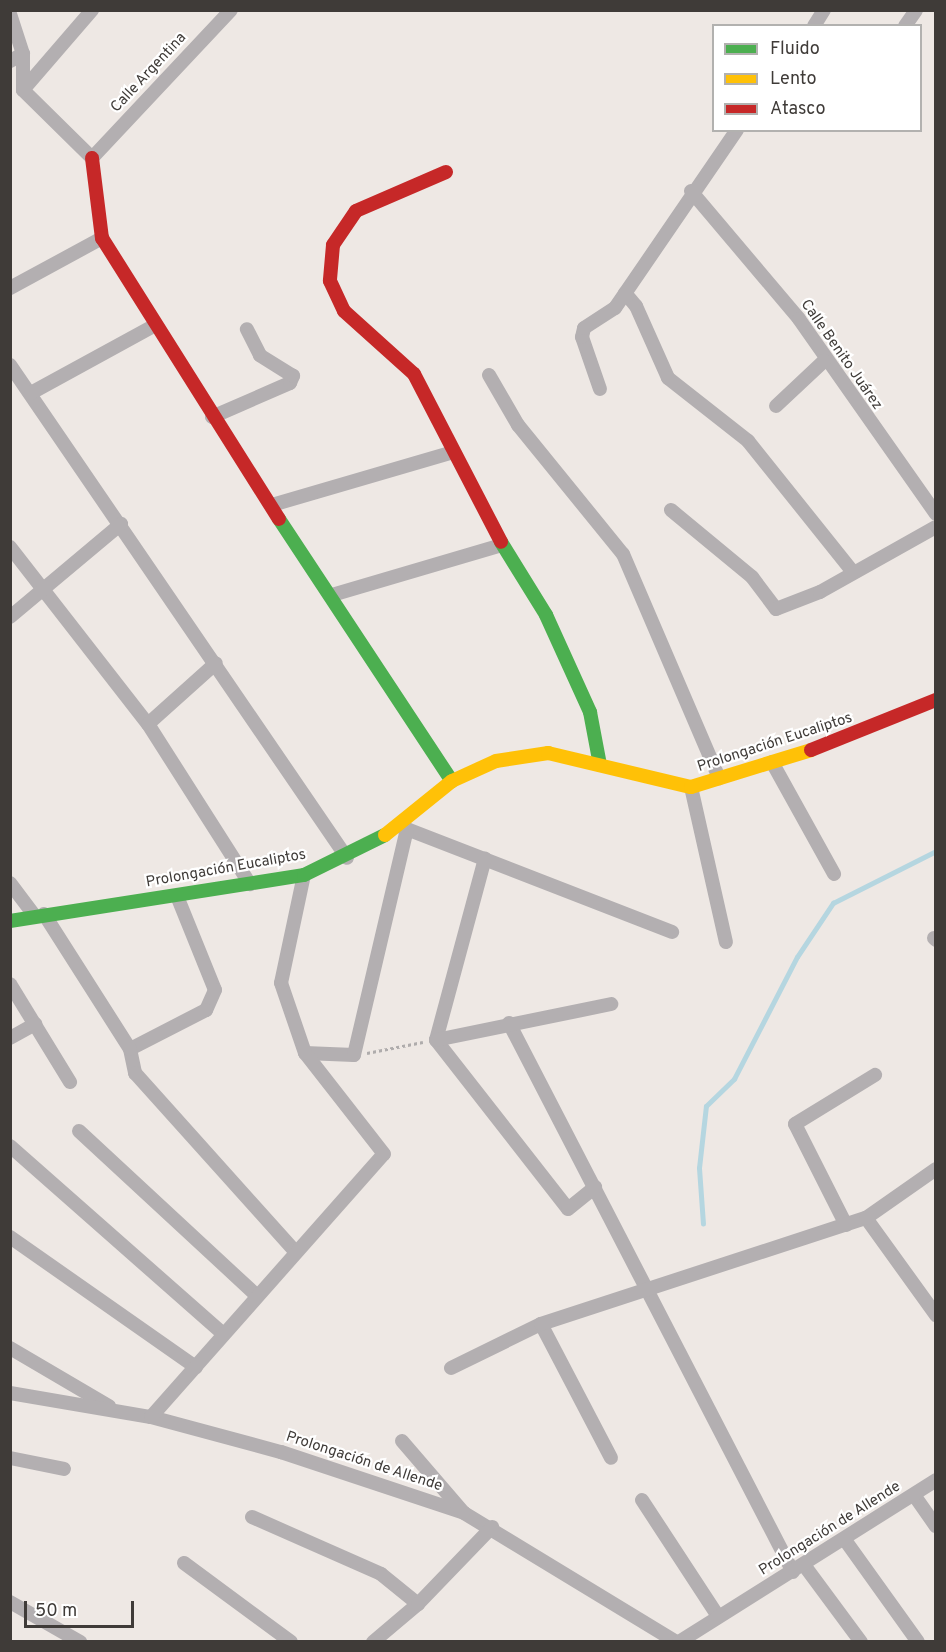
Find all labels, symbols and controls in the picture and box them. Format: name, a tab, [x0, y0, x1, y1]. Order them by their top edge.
legend	[712, 24, 922, 132]
street label: Calle Argentina	[107, 29, 191, 117]
text: Fluido	[770, 38, 820, 61]
text: Lento	[770, 68, 816, 91]
text: Atasco	[770, 98, 826, 121]
street label: Calle Benito Juárez	[796, 296, 886, 414]
street label: Prolongación Eucaliptos	[695, 709, 855, 777]
street label: Prolongación Eucaliptos	[145, 846, 307, 892]
street label: Prolongación de Allende	[283, 1428, 445, 1496]
street label: Prolongación de Allende	[756, 1478, 904, 1580]
scale bar	[27, 1589, 136, 1627]
text: 50 m	[35, 1600, 77, 1623]

